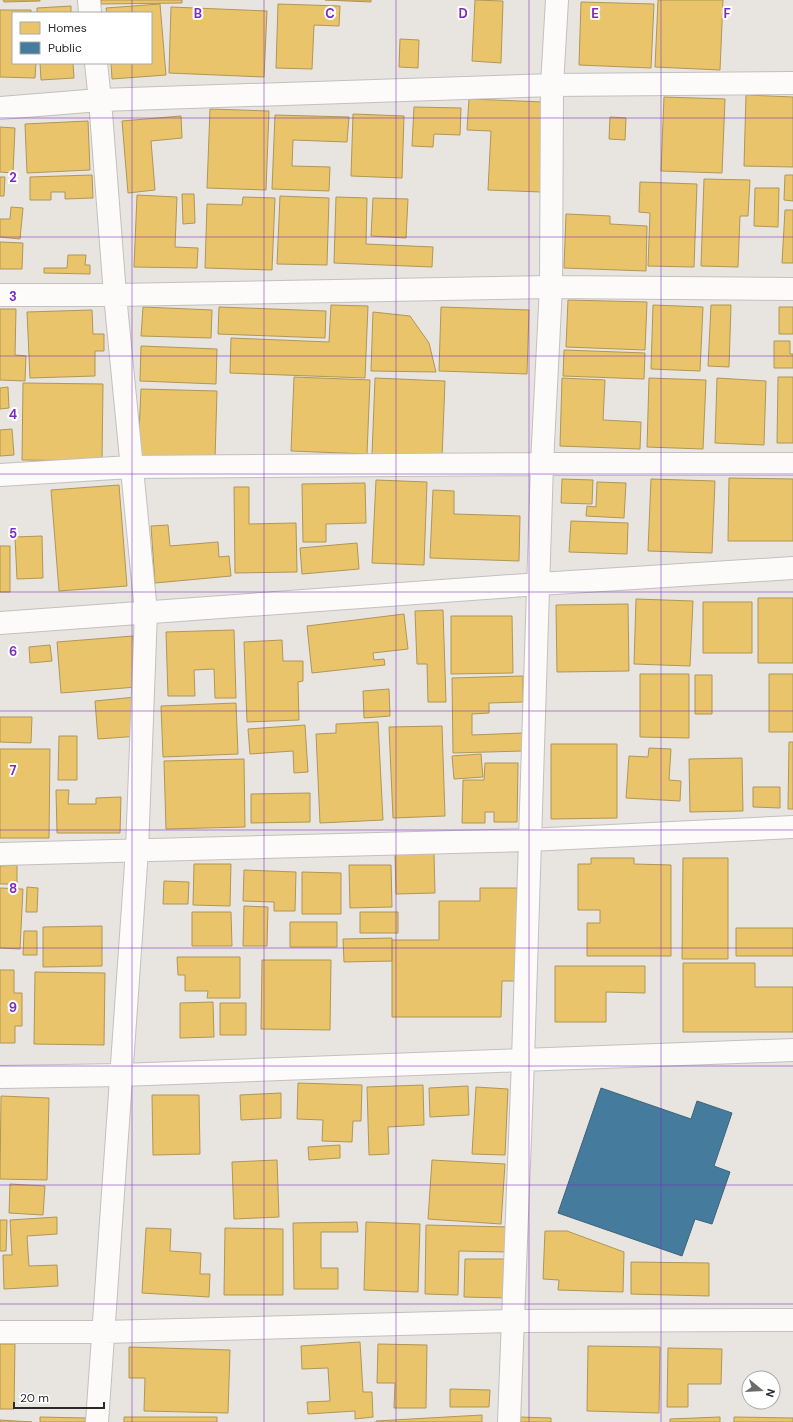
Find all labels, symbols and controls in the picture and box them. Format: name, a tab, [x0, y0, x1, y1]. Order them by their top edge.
text: B	[194, 5, 202, 22]
text: C	[325, 5, 335, 22]
text: D	[458, 5, 468, 22]
text: E	[591, 5, 599, 22]
text: F	[723, 5, 731, 22]
legend	[12, 12, 152, 64]
text: Homes	[48, 20, 87, 36]
text: Public	[48, 40, 82, 56]
text: 2	[9, 169, 17, 186]
text: 3	[9, 288, 17, 305]
text: 4	[9, 406, 17, 423]
text: 5	[9, 525, 17, 542]
text: 6	[9, 643, 17, 660]
text: 7	[10, 762, 17, 779]
text: 8	[9, 880, 17, 897]
text: 9	[9, 999, 17, 1016]
north arrow	[741, 1370, 781, 1410]
scale bar	[14, 1384, 104, 1410]
text: N	[763, 1387, 778, 1399]
text: 20 m	[20, 1390, 49, 1406]

